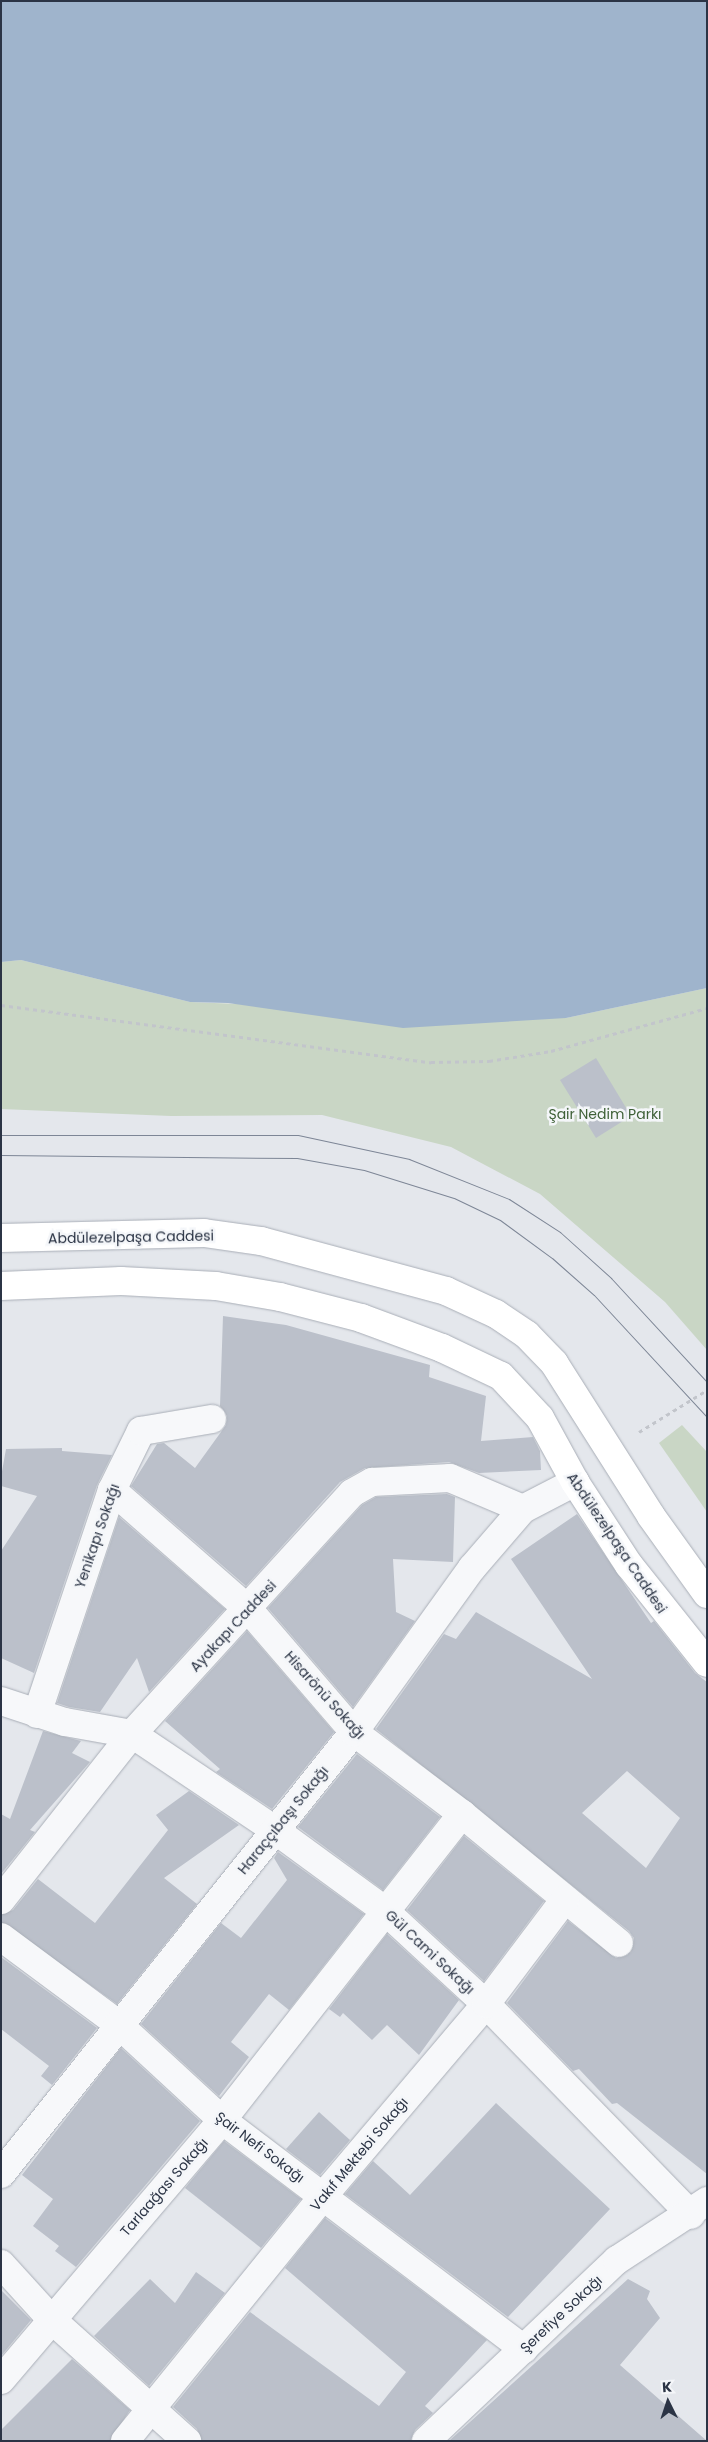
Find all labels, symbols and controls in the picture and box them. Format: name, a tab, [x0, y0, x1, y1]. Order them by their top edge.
park label: Şair Nedim Parkı	[548, 1106, 662, 1122]
street label: Abdülezelpaşa Caddesi	[48, 1227, 214, 1247]
street label: Abdülezelpaşa Caddesi	[564, 1469, 670, 1617]
street label: Yenikapı Sokağı	[71, 1482, 123, 1590]
street label: Ayakapı Caddesi	[186, 1577, 280, 1675]
street label: Hisarönü Sokağı	[281, 1648, 369, 1742]
street label: Haraççıbaşı Sokağı	[234, 1762, 332, 1878]
street label: Gül Cami Sokağı	[382, 1906, 478, 1998]
street label: Vakıf Mektebi Sokağı	[307, 2094, 411, 2214]
street label: Şair Nefi Sokağı	[212, 2108, 308, 2186]
street label: Tarlaağası Sokağı	[117, 2134, 211, 2240]
street label: Şerefiye Sokağı	[517, 2272, 605, 2356]
north arrow	[643, 2377, 693, 2427]
text: K	[661, 2377, 673, 2397]

